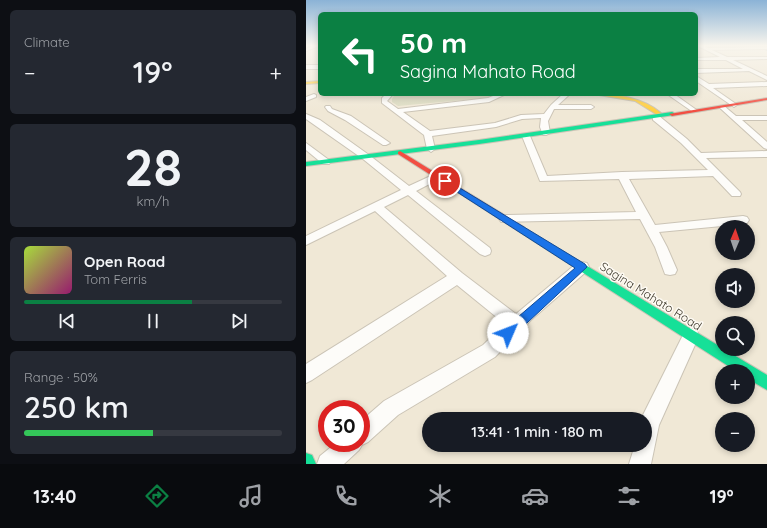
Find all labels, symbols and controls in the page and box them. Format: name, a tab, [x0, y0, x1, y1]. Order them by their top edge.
text: 50 m	[400, 25, 467, 60]
icon: left	[334, 28, 386, 80]
text: Climate	[24, 34, 70, 50]
text: 19°	[133, 53, 172, 91]
text: −	[24, 59, 35, 87]
text: +	[270, 59, 282, 87]
text: Sagina Mahato Road	[400, 60, 576, 83]
text: 28	[124, 134, 182, 199]
pin	[428, 164, 462, 198]
icon: arrive	[434, 170, 456, 192]
text: km/h	[137, 193, 169, 209]
north arrow	[715, 220, 755, 260]
map controls	[715, 220, 755, 452]
text: Open Road	[84, 252, 165, 271]
street label: Sagina Mahato Road	[597, 259, 705, 333]
button: sound	[715, 268, 755, 308]
text: Tom Ferris	[84, 271, 147, 287]
icon: previous	[56, 310, 78, 332]
icon: pause	[142, 310, 164, 332]
icon: next	[228, 310, 250, 332]
position arrow	[487, 312, 529, 354]
button: search	[715, 316, 755, 356]
button: +	[715, 364, 755, 404]
text: Range · 50%	[24, 369, 98, 385]
text: 250 km	[24, 388, 129, 426]
speed limit sign: 30	[318, 400, 370, 452]
button: −	[715, 412, 755, 452]
text: 13:41 · 1 min · 180 m	[471, 422, 603, 441]
icon: directions	[143, 482, 171, 510]
icon: music	[237, 482, 265, 510]
icon: phone	[332, 482, 360, 510]
icon: climate	[426, 482, 454, 510]
icon: car	[521, 482, 549, 510]
icon: filters	[615, 482, 643, 510]
text: 13:40	[33, 485, 76, 508]
text: 19°	[709, 485, 734, 508]

